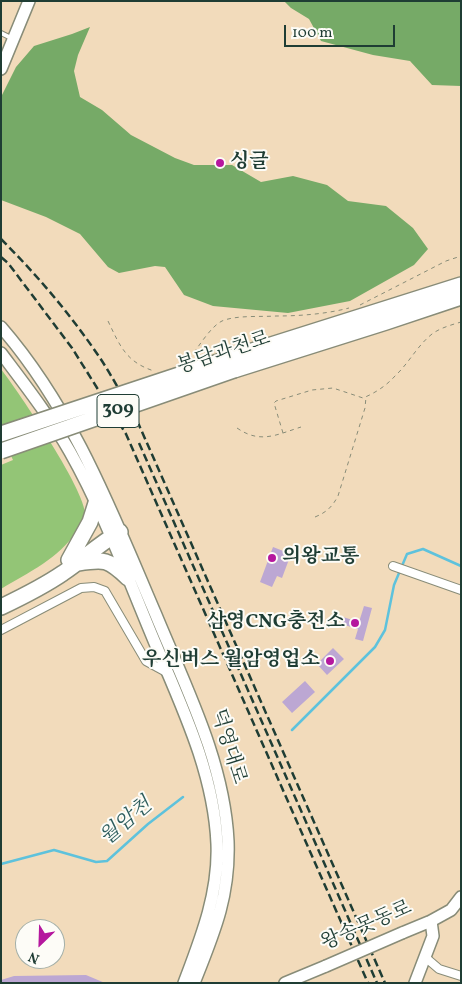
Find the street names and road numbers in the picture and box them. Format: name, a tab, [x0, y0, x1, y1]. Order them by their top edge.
street label: 봉담과천로	[174, 328, 274, 380]
road number: 309	[97, 394, 139, 428]
street label: 덕영대로	[204, 707, 250, 787]
street label: 왕송못동로	[318, 897, 416, 957]

